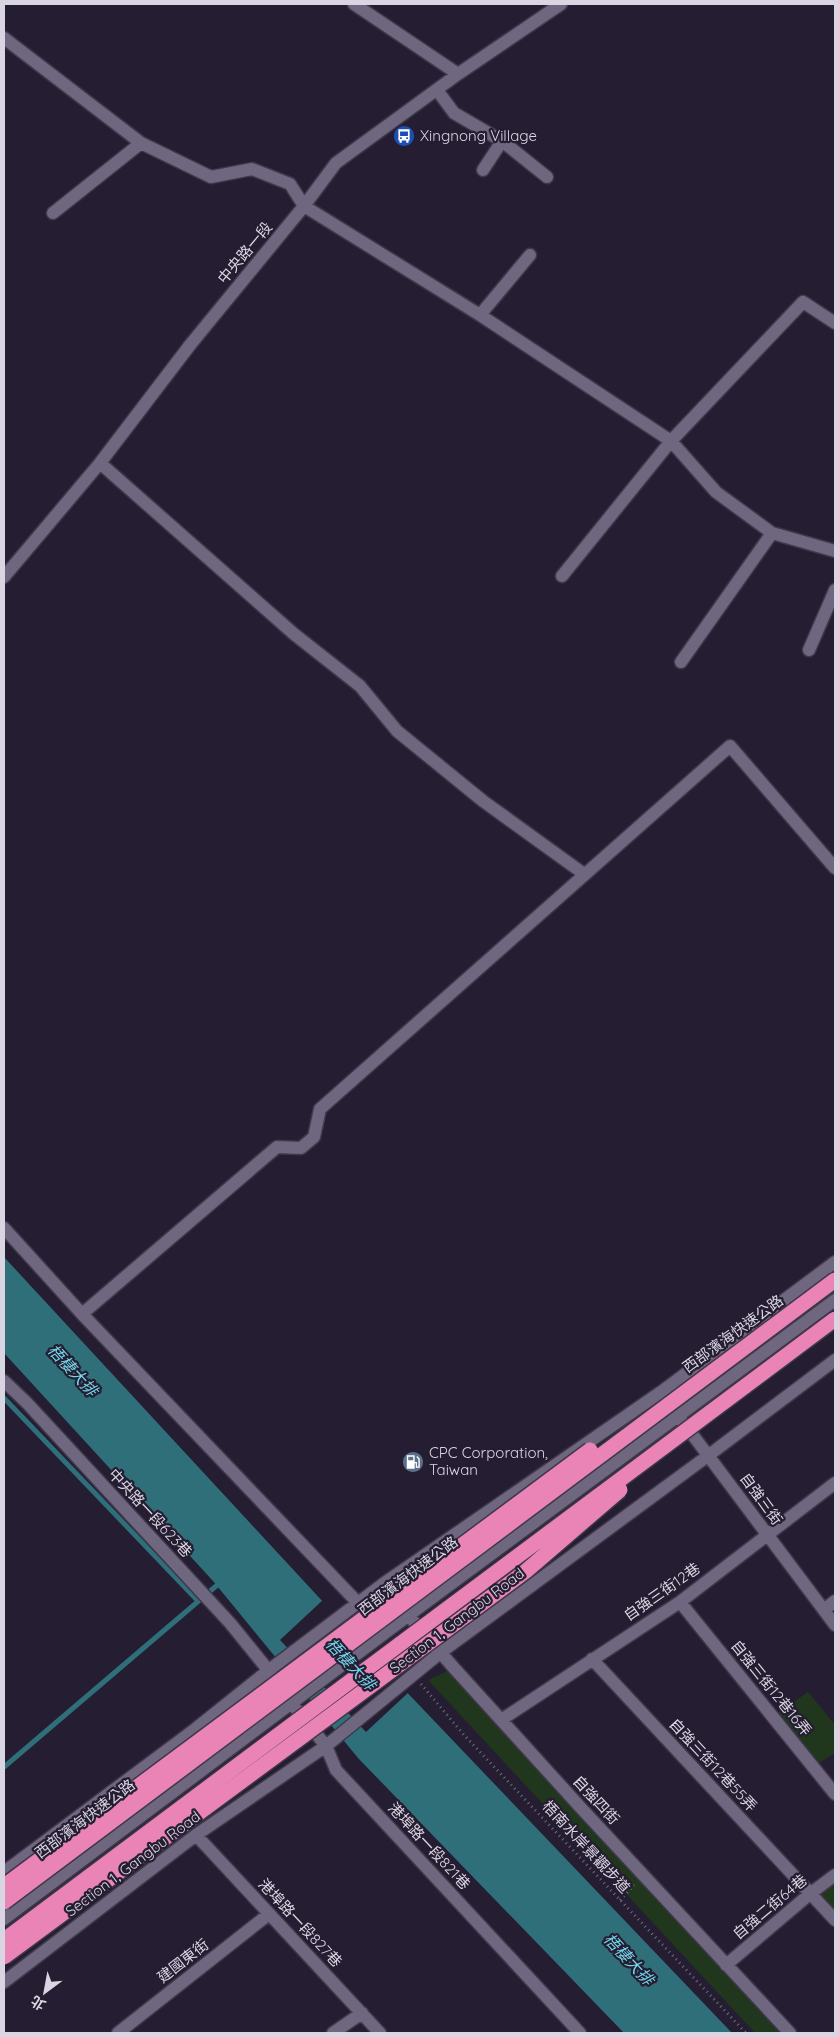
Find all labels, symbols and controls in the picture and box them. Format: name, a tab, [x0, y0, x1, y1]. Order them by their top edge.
bus stop icon: Xingnong Village	[392, 124, 416, 148]
place label: Xingnong Village	[420, 126, 537, 145]
street label: 中央路一段	[213, 218, 276, 288]
street label: 西部濱海快速公路	[679, 1291, 787, 1377]
water label: 梧棲大排	[44, 1340, 103, 1402]
place label: CPC Corporation, Taiwan	[429, 1443, 548, 1479]
fuel station icon: CPC Corporation, Taiwan	[401, 1450, 425, 1474]
street label: 中央路一段623巷	[104, 1464, 196, 1561]
street label: 自強三街	[736, 1469, 787, 1529]
street label: 西部濱海快速公路	[354, 1532, 461, 1619]
street label: 自強三街12巷	[620, 1558, 704, 1625]
street label: Section 1, Gangbu Road	[385, 1564, 528, 1678]
water label: 梧棲大排	[322, 1634, 381, 1696]
street label: 自強三街12巷16弄	[727, 1636, 816, 1739]
street label: 自強三街12巷55弄	[665, 1714, 761, 1815]
street label: 自強四街	[569, 1771, 624, 1828]
street label: 西部濱海快速公路	[31, 1775, 138, 1862]
street label: 梧南水岸景觀步道	[538, 1796, 634, 1897]
street label: 港埠路一段821巷	[384, 1798, 474, 1893]
street label: Section 1, Gangbu Road	[61, 1807, 204, 1921]
street label: 自強二街64巷	[729, 1870, 811, 1943]
street label: 港埠路一段827巷	[255, 1875, 346, 1971]
water label: 梧棲大排	[600, 1929, 659, 1991]
street label: 建國東街	[153, 1935, 212, 1987]
north arrow	[20, 1967, 70, 2017]
text: 北	[27, 1992, 49, 2014]

